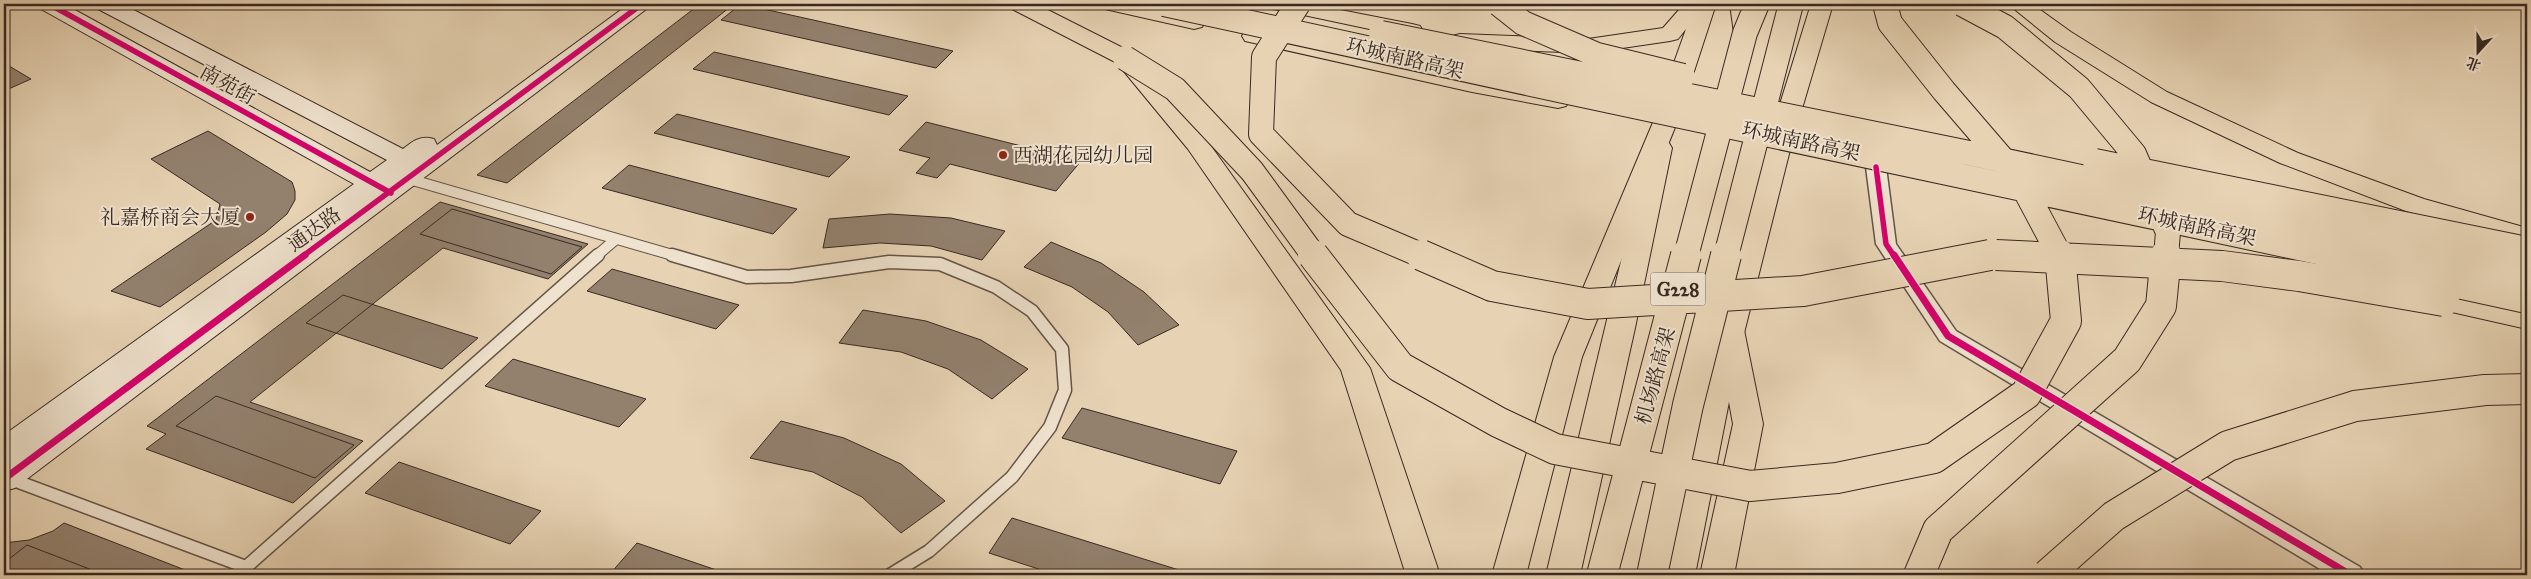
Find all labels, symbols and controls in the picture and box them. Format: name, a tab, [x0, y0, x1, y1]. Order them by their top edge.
north arrow	[2454, 28, 2504, 78]
street label: 环城南路高架	[1344, 33, 1466, 83]
text: 北	[2464, 53, 2483, 74]
street label: 南苑街	[196, 59, 260, 109]
street label: 环城南路高架	[1740, 117, 1862, 165]
place label: 西湖花园幼儿园	[1013, 143, 1153, 167]
marker: 西湖花园幼儿园	[997, 149, 1009, 161]
street label: 通达路	[283, 202, 345, 256]
street label: 环城南路高架	[2136, 202, 2258, 250]
place label: 礼嘉桥商会大厦	[100, 205, 240, 229]
marker: 礼嘉桥商会大厦	[244, 211, 256, 223]
road number: G228	[1650, 272, 1706, 306]
street label: 机场路高架	[1630, 325, 1680, 427]

